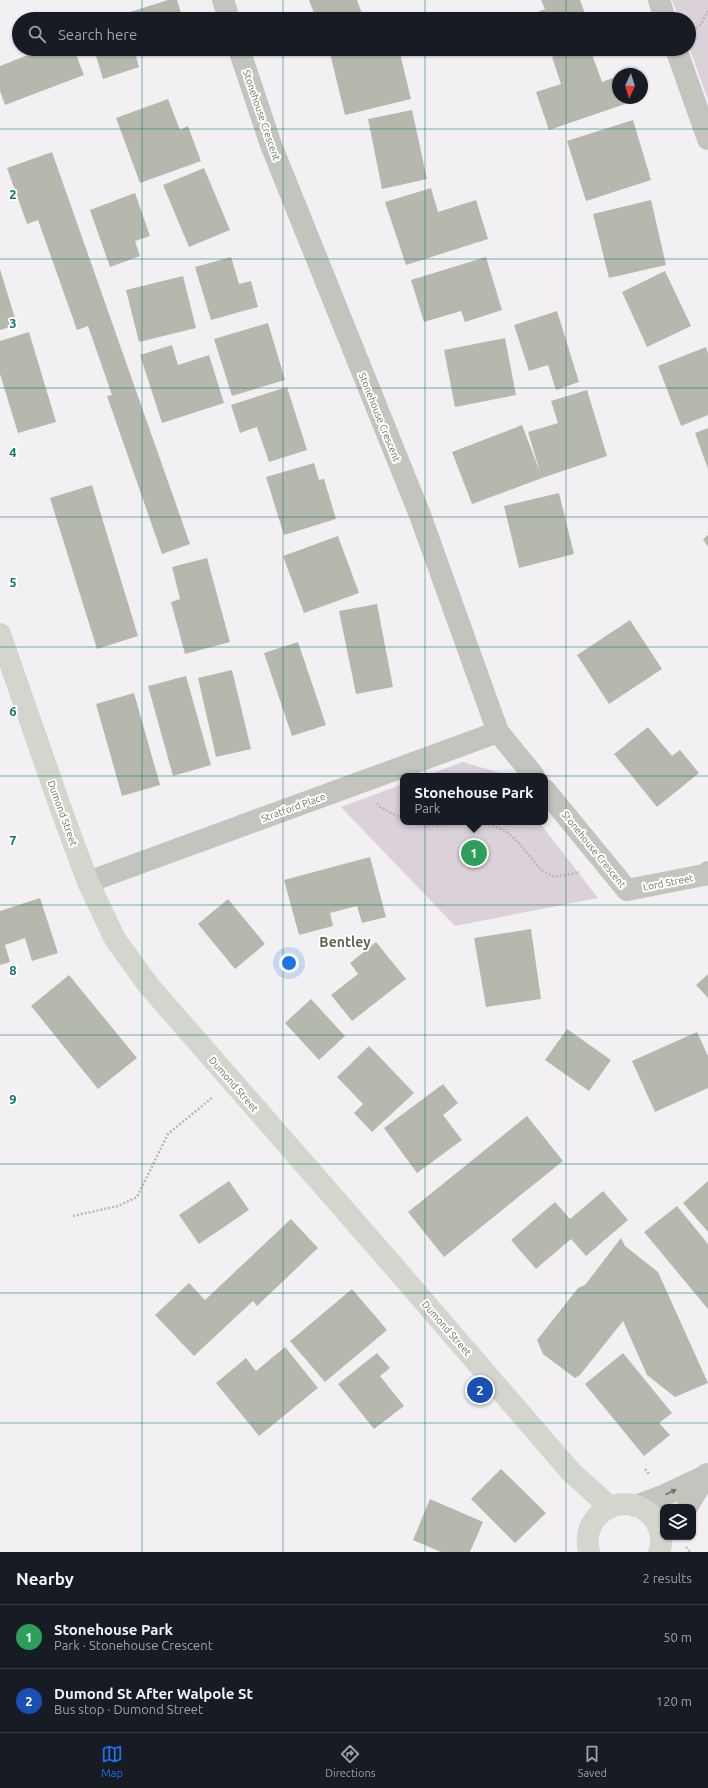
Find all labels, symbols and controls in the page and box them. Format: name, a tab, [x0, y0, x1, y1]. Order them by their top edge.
search box	[12, 12, 696, 56]
icon: search	[26, 23, 48, 45]
text: Search here	[58, 26, 137, 43]
street label: Stonehouse Crescent	[241, 68, 282, 162]
north arrow	[612, 68, 648, 104]
text: 2	[9, 187, 17, 201]
text: 3	[9, 316, 17, 330]
street label: Stonehouse Crescent	[357, 371, 402, 463]
text: 4	[9, 445, 17, 459]
text: 5	[9, 575, 17, 589]
text: 6	[9, 704, 17, 718]
popup	[400, 773, 548, 825]
street label: Dumond Street	[46, 779, 80, 848]
text: Stonehouse Park	[414, 784, 534, 801]
street label: Stratford Place	[260, 791, 327, 824]
text: Park	[414, 801, 440, 815]
street label: Stonehouse Crescent	[559, 809, 628, 890]
text: 7	[9, 833, 17, 847]
pin: 1	[461, 838, 487, 868]
street label: Lord Street	[642, 872, 694, 893]
district label: Bentley	[319, 934, 371, 950]
your location	[279, 953, 299, 973]
text: 8	[9, 963, 17, 977]
street label: Dumond Street	[207, 1055, 260, 1114]
text: 9	[9, 1092, 17, 1106]
street label: Dumond Street	[420, 1299, 473, 1358]
pin: 2	[467, 1375, 493, 1405]
one-way arrow	[665, 1489, 676, 1495]
map controls	[660, 1504, 696, 1540]
button: layers	[660, 1504, 696, 1540]
text: Nearby	[16, 1569, 74, 1588]
text: 2 results	[642, 1571, 692, 1585]
text: Stonehouse Park	[54, 1621, 173, 1638]
text: 1	[25, 1630, 33, 1644]
text: 50 m	[663, 1630, 692, 1644]
text: Park · Stonehouse Crescent	[54, 1638, 213, 1652]
text: Dumond St After Walpole St	[54, 1685, 253, 1702]
text: 2	[25, 1694, 33, 1708]
text: 120 m	[656, 1694, 692, 1708]
text: Bus stop · Dumond Street	[54, 1702, 203, 1716]
tab: Map	[101, 1743, 123, 1779]
tab: Directions	[325, 1743, 375, 1779]
tab: Saved	[578, 1743, 607, 1779]

